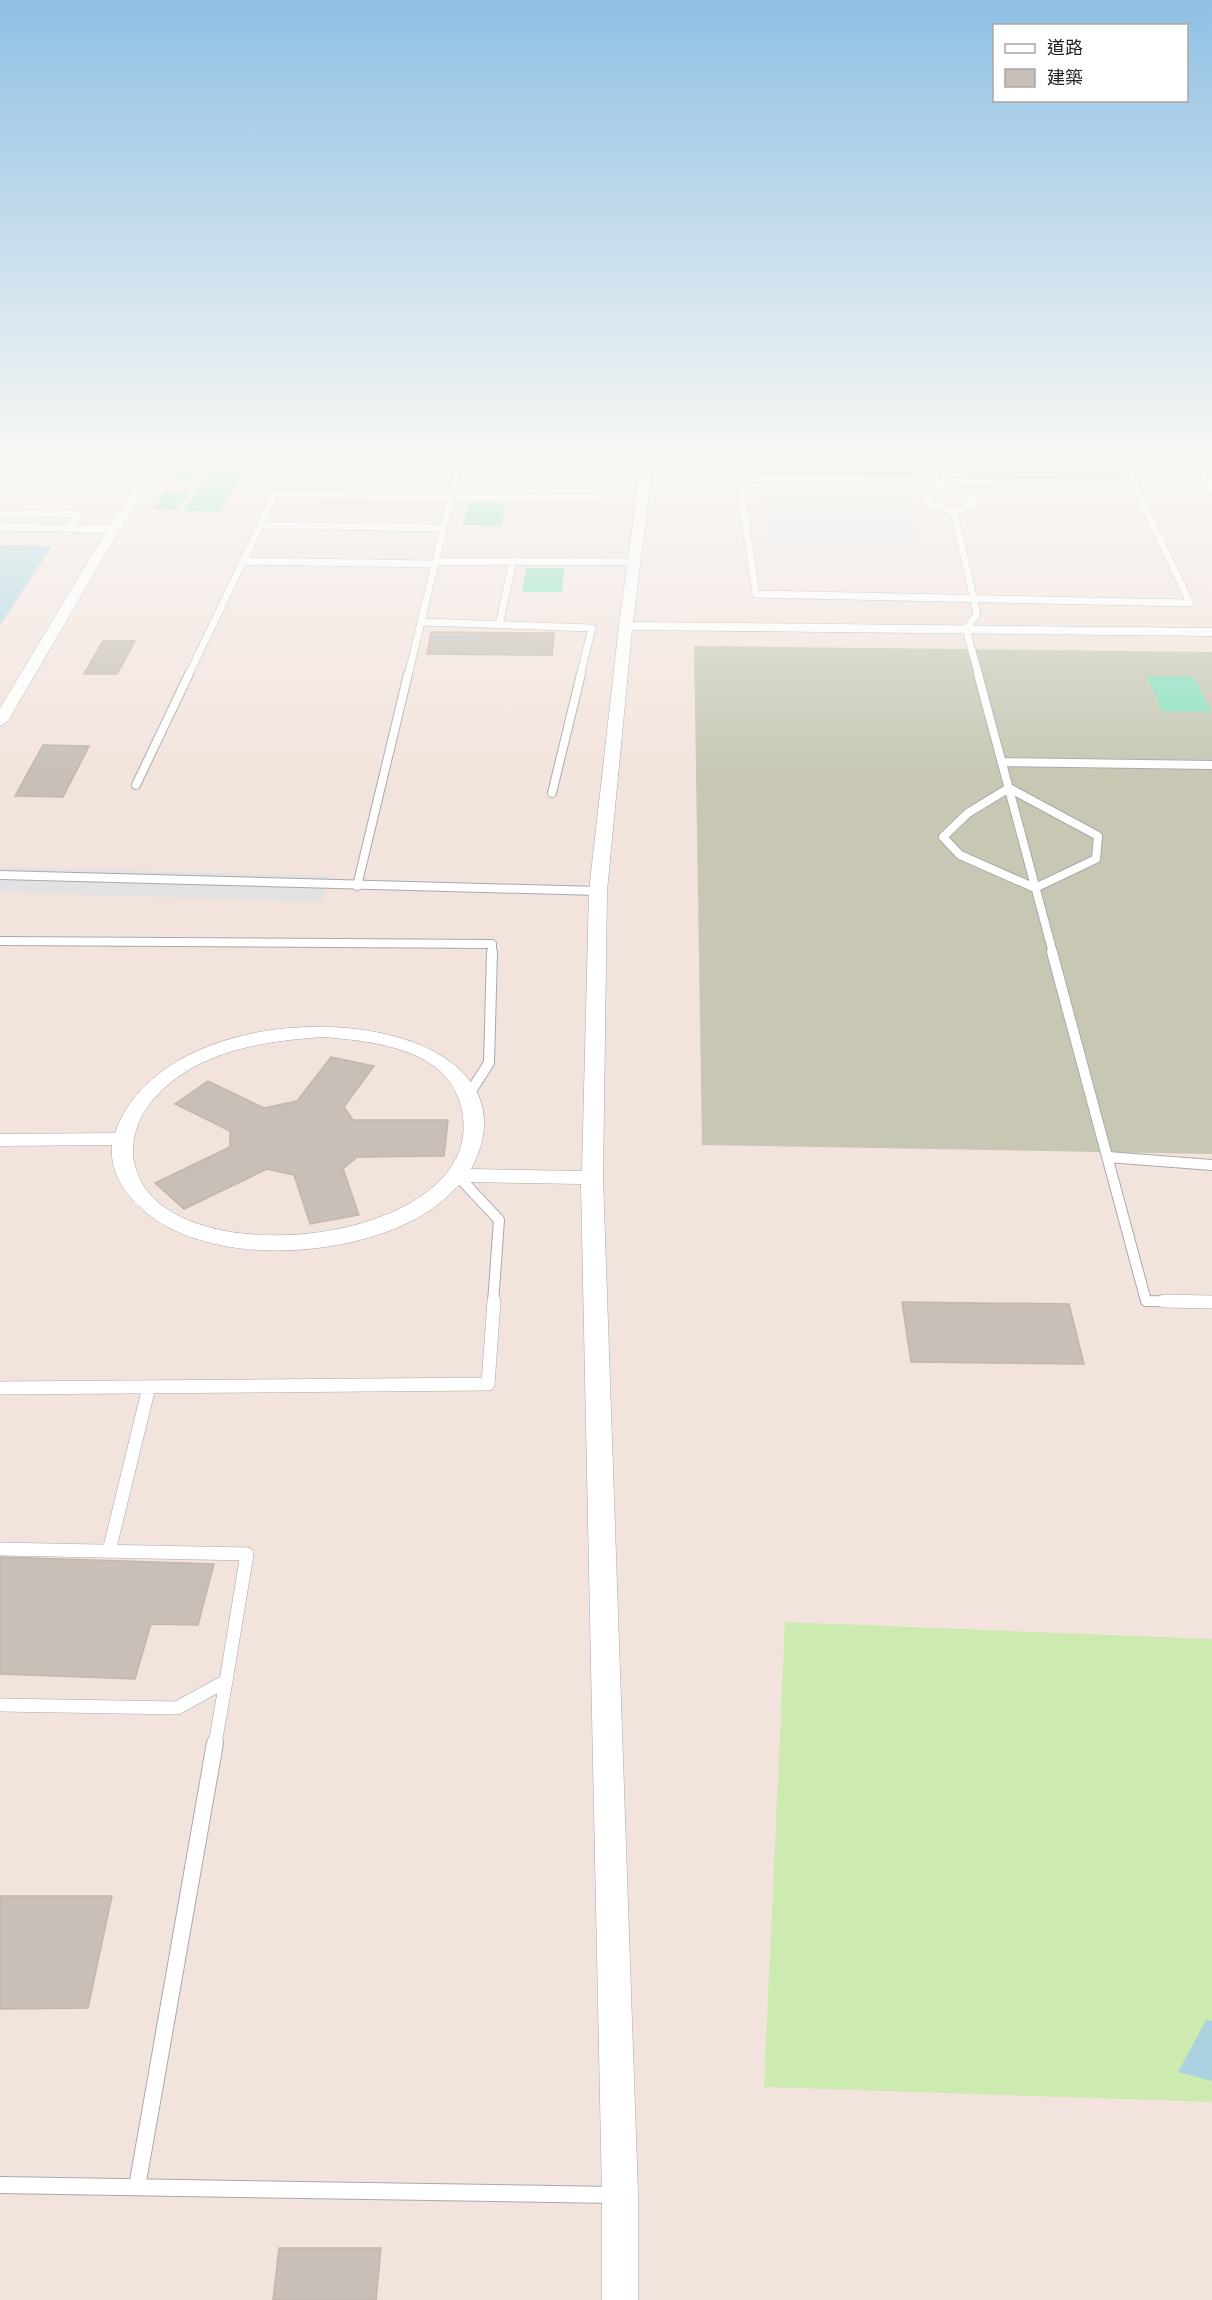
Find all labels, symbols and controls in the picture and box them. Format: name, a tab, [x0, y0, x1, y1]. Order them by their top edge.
legend	[993, 24, 1188, 102]
text: 道路	[1047, 36, 1083, 58]
text: 建築	[1047, 66, 1083, 88]

